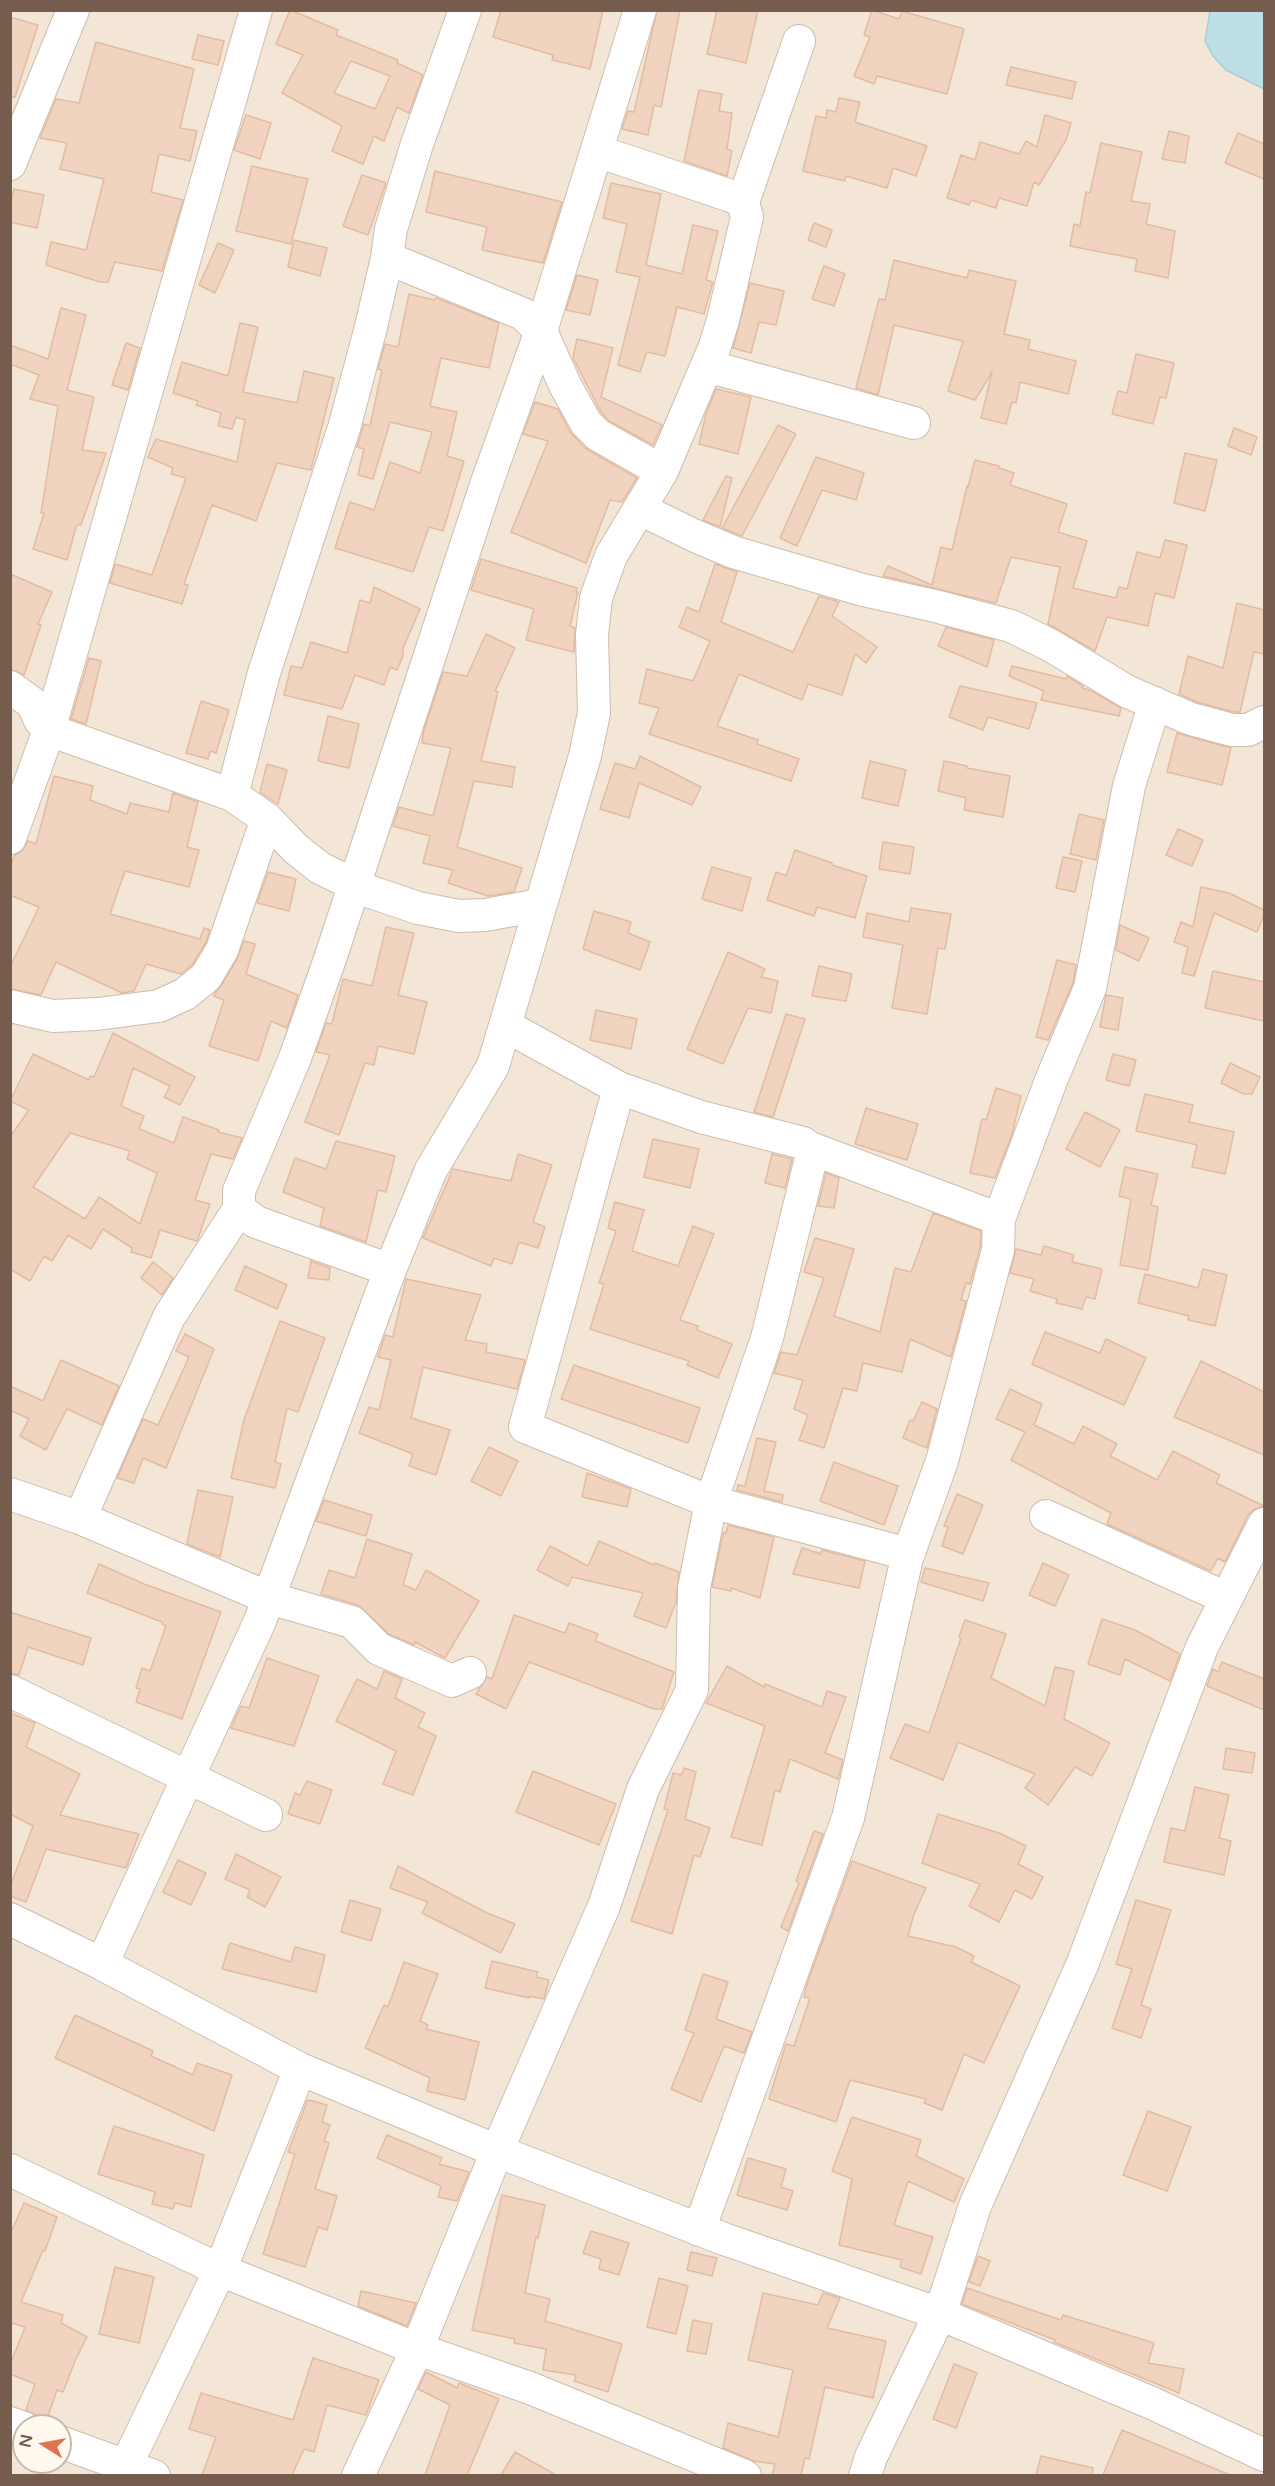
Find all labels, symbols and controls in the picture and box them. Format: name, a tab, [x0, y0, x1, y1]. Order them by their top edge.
north arrow	[12, 2414, 72, 2474]
text: N	[15, 2433, 37, 2449]

